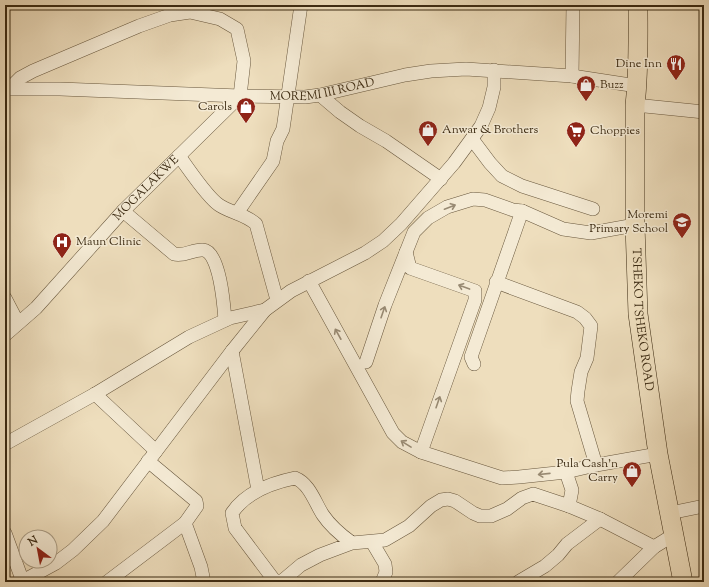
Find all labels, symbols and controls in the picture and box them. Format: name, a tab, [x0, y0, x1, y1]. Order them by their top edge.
restaurant icon: Dine Inn	[665, 53, 687, 81]
place label: Dine Inn	[616, 55, 662, 73]
street label: MOREMI III ROAD	[270, 73, 376, 106]
shop icon: Buzz	[575, 74, 597, 102]
place label: Buzz	[600, 76, 624, 94]
shop icon: Carols	[235, 96, 257, 124]
place label: Carols	[198, 98, 232, 116]
shop icon: Anwar & Brothers	[417, 119, 439, 147]
supermarket icon: Choppies	[565, 120, 587, 148]
place label: Anwar & Brothers	[442, 121, 538, 139]
place label: Choppies	[590, 122, 640, 140]
street label: MOGALAKWE	[109, 151, 184, 225]
one-way arrow	[443, 203, 455, 211]
place label: Moremi Primary School	[589, 206, 669, 238]
school or university icon: Moremi Primary School	[671, 211, 693, 239]
hospital icon: Maun Clinic	[51, 231, 73, 259]
place label: Maun Clinic	[76, 233, 142, 251]
street label: TSHEKO TSHEKO ROAD	[627, 248, 658, 392]
one-way arrow	[457, 283, 470, 290]
one-way arrow	[379, 306, 387, 318]
one-way arrow	[334, 329, 342, 341]
one-way arrow	[435, 397, 443, 409]
one-way arrow	[401, 439, 412, 448]
place label: Pula Cash'n Carry	[556, 455, 618, 487]
shop icon: Pula Cash'n Carry	[621, 460, 643, 488]
one-way arrow	[538, 471, 551, 478]
north arrow	[18, 529, 58, 569]
text: N	[24, 532, 41, 551]

